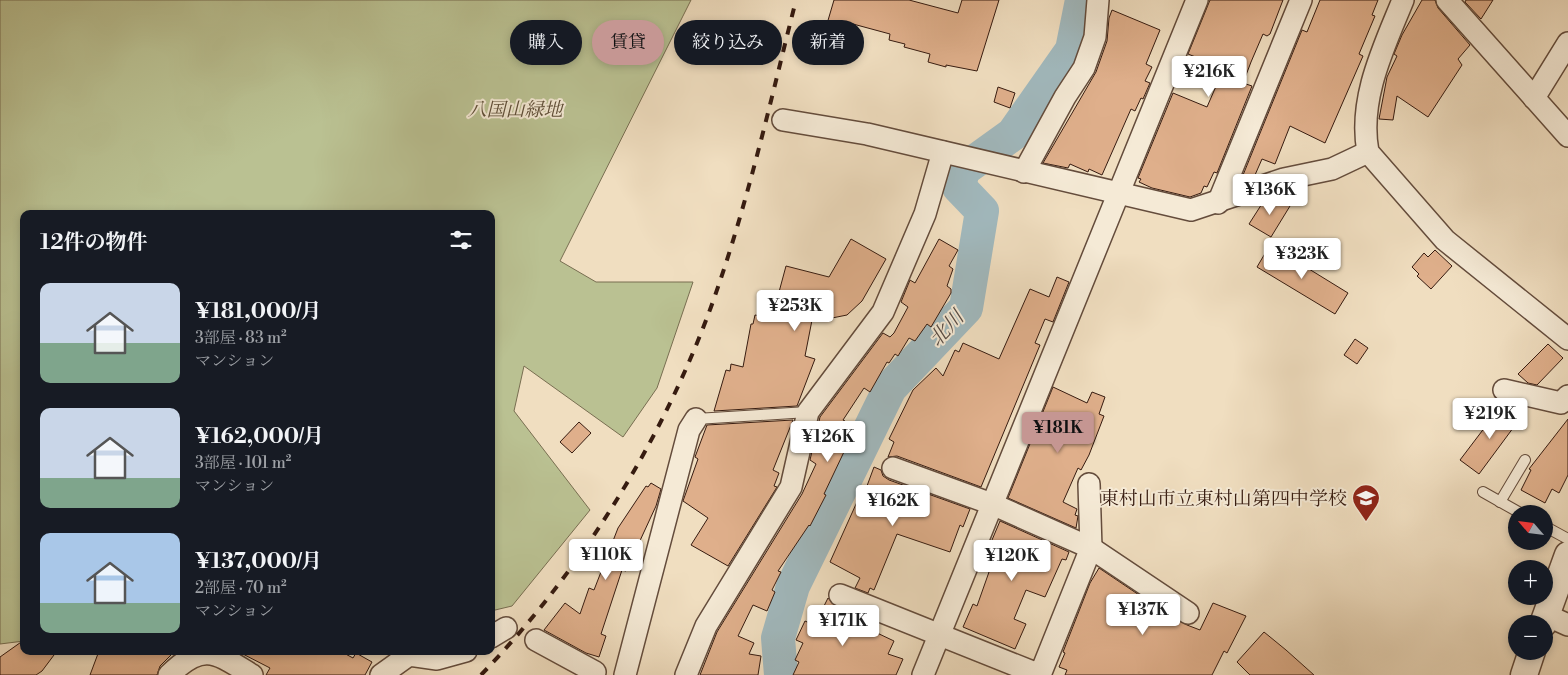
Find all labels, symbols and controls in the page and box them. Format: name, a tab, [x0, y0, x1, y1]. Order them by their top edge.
chip: 購入	[510, 20, 582, 65]
chip: 賃貸	[592, 20, 664, 65]
chip: 絞り込み	[674, 20, 782, 65]
chip: 新着	[792, 20, 864, 65]
pin: ¥216K	[1174, 56, 1244, 98]
text: ¥216K	[1183, 62, 1235, 82]
park label: 八国山緑地	[467, 98, 564, 122]
pin: ¥136K	[1235, 174, 1305, 216]
text: ¥136K	[1244, 180, 1296, 200]
icon: filters	[447, 226, 475, 254]
text: 12件の物件	[40, 230, 148, 256]
pin: ¥323K	[1267, 238, 1337, 280]
text: ¥323K	[1275, 244, 1329, 264]
pin: ¥253K	[760, 290, 830, 332]
text: ¥253K	[768, 296, 822, 316]
text: ¥181,000/月	[195, 299, 321, 325]
icon: home	[80, 303, 140, 363]
water label: 北川	[924, 304, 971, 352]
text: 3部屋 · 83 m²	[195, 328, 287, 348]
text: マンション	[195, 351, 274, 371]
pin: ¥219K	[1455, 398, 1525, 440]
text: ¥219K	[1464, 404, 1516, 424]
pin: ¥181K	[1023, 412, 1093, 454]
text: ¥181K	[1033, 418, 1083, 438]
pin: ¥126K	[793, 420, 863, 463]
text: ¥162,000/月	[195, 424, 324, 450]
text: ¥126K	[801, 427, 855, 447]
icon: home	[80, 428, 140, 488]
text: 3部屋 · 101 m²	[195, 453, 291, 473]
text: マンション	[195, 476, 274, 496]
school or university icon: 東村山市立東村山第四中学校	[1351, 483, 1381, 522]
pin: ¥162K	[858, 484, 928, 527]
place label: 東村山市立東村山第四中学校	[1100, 487, 1347, 511]
text: ¥162K	[867, 491, 919, 511]
north arrow	[1508, 505, 1552, 550]
map controls	[1508, 505, 1553, 660]
pin: ¥110K	[571, 538, 641, 581]
pin: ¥120K	[977, 540, 1047, 582]
text: ¥110K	[580, 545, 632, 565]
text: ¥120K	[985, 546, 1039, 566]
text: ¥137,000/月	[195, 549, 322, 575]
icon: home	[80, 553, 140, 613]
button: +	[1508, 560, 1553, 605]
text: 2部屋 · 70 m²	[195, 578, 287, 598]
pin: ¥137K	[1108, 594, 1178, 636]
text: ¥137K	[1117, 600, 1169, 620]
text: マンション	[195, 601, 274, 621]
pin: ¥171K	[808, 604, 878, 647]
text: ¥171K	[818, 611, 868, 631]
button: −	[1508, 615, 1553, 660]

